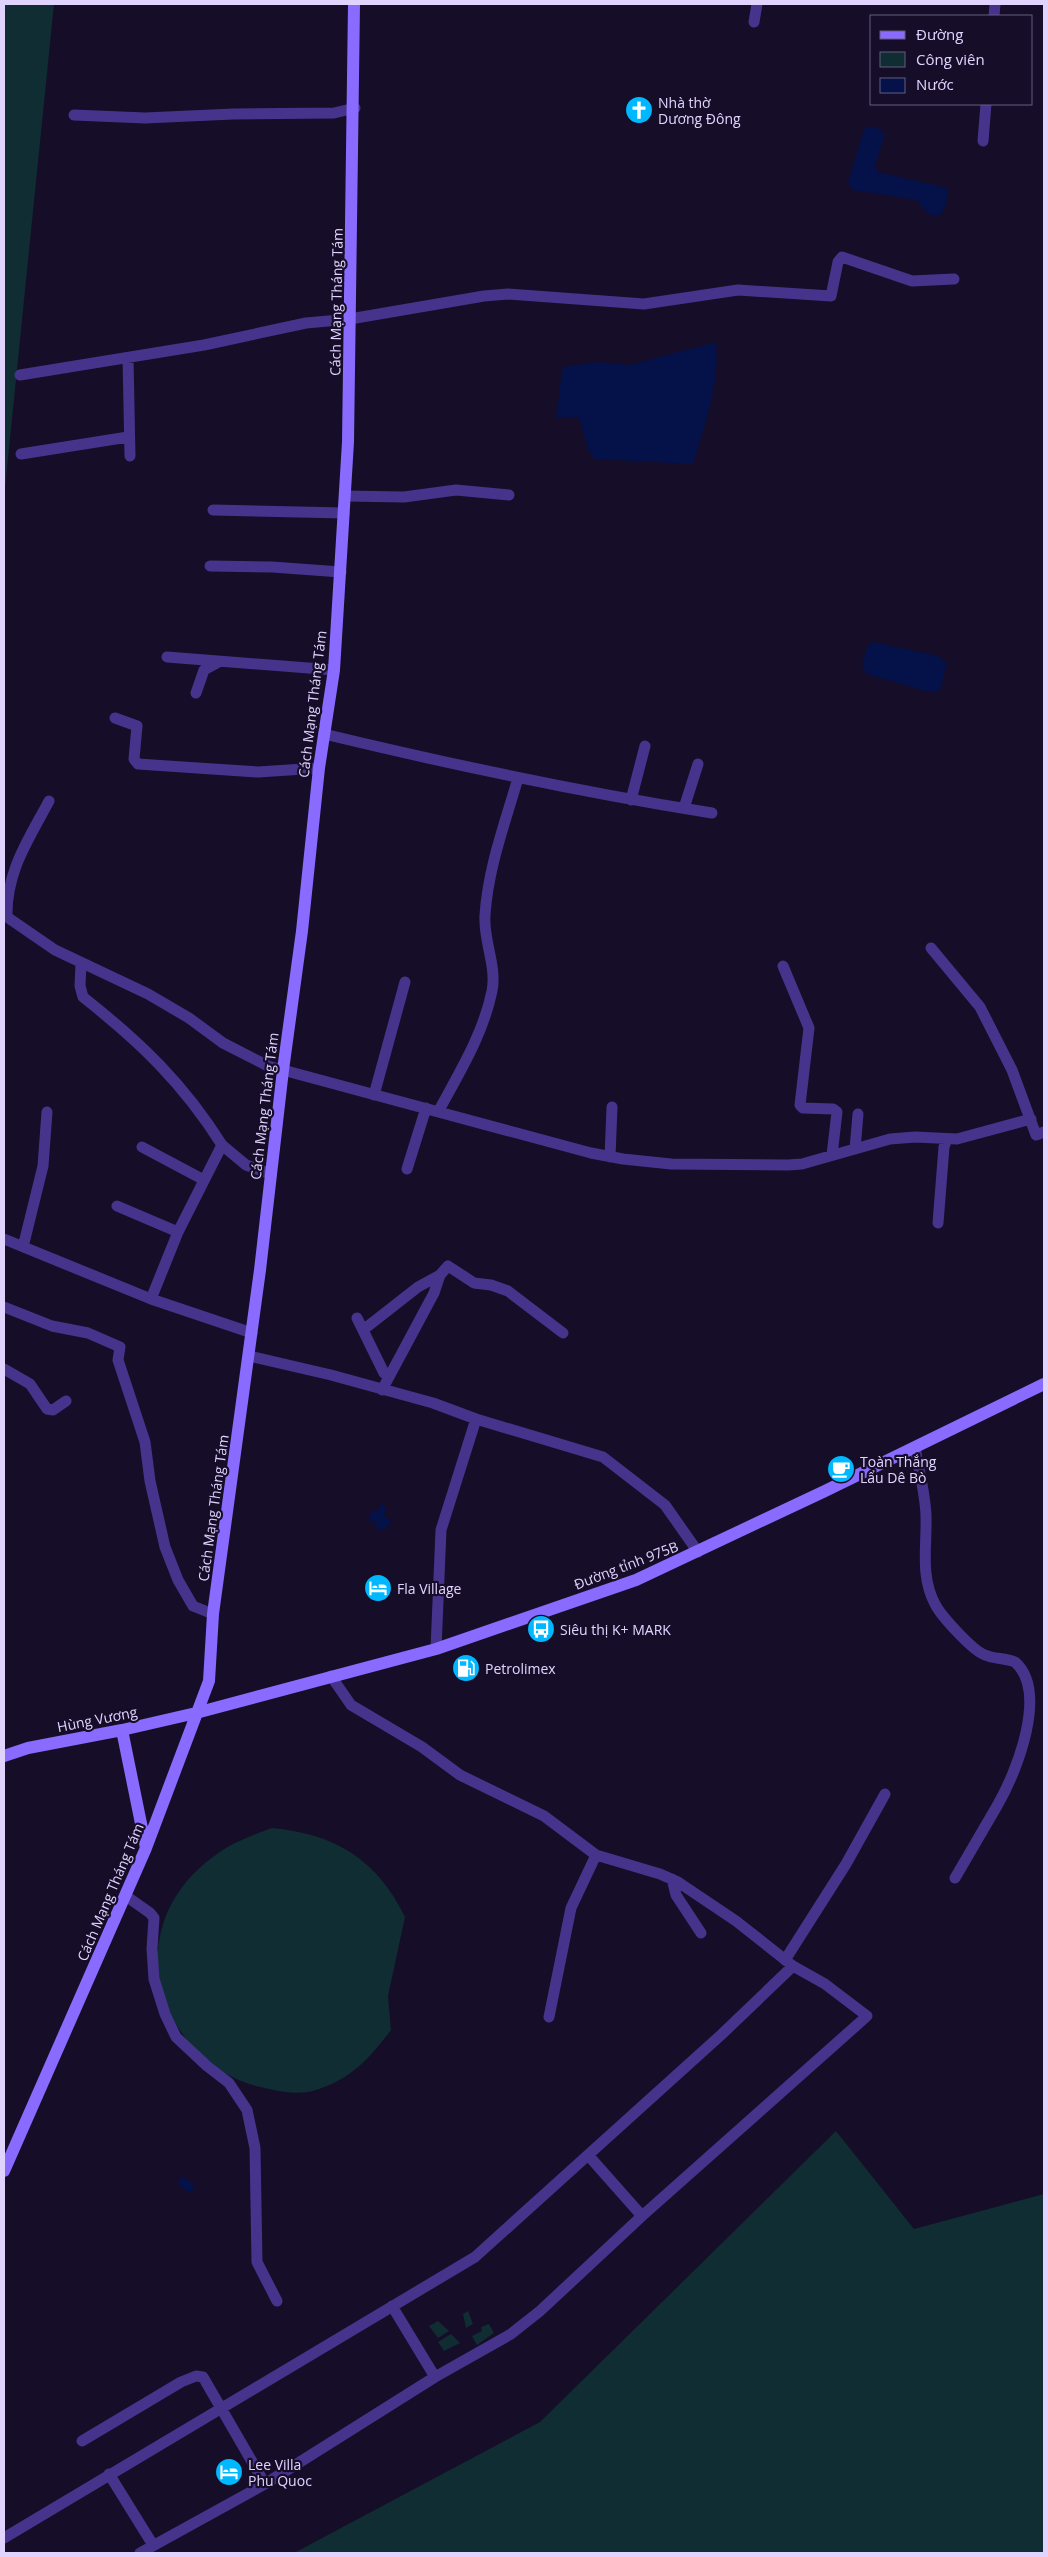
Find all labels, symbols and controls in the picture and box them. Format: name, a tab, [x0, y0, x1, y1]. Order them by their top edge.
legend	[870, 15, 1033, 105]
text: Đường	[916, 24, 963, 44]
text: Công viên	[916, 49, 985, 69]
text: Nước	[916, 74, 954, 94]
place label: Nhà thờ Dương Đông	[658, 93, 741, 128]
church icon: Nhà thờ Dương Đông	[624, 95, 654, 125]
street label: Cách Mạng Tháng Tám	[325, 228, 347, 376]
street label: Cách Mạng Tháng Tám	[294, 629, 330, 779]
street label: Cách Mạng Tháng Tám	[246, 1031, 282, 1181]
street label: Cách Mạng Tháng Tám	[193, 1433, 233, 1583]
place label: Toàn Thắng Lẩu Dê Bò	[860, 1452, 937, 1487]
cafe icon: Toàn Thắng Lẩu Dê Bò	[826, 1454, 856, 1484]
street label: Đường tỉnh 975B	[571, 1536, 681, 1594]
hotel icon: Fla Village	[363, 1573, 393, 1603]
place label: Fla Village	[397, 1579, 462, 1598]
bus stop icon: Siêu thị K+ MARK	[526, 1614, 556, 1644]
place label: Siêu thị K+ MARK	[560, 1620, 671, 1639]
fuel station icon: Petrolimex	[451, 1653, 481, 1683]
place label: Petrolimex	[485, 1659, 556, 1678]
street label: Hùng Vương	[55, 1702, 139, 1736]
street label: Cách Mạng Tháng Tám	[72, 1820, 148, 1964]
place label: Lee Villa Phu Quoc	[248, 2455, 312, 2490]
hotel icon: Lee Villa Phu Quoc	[214, 2457, 244, 2487]

